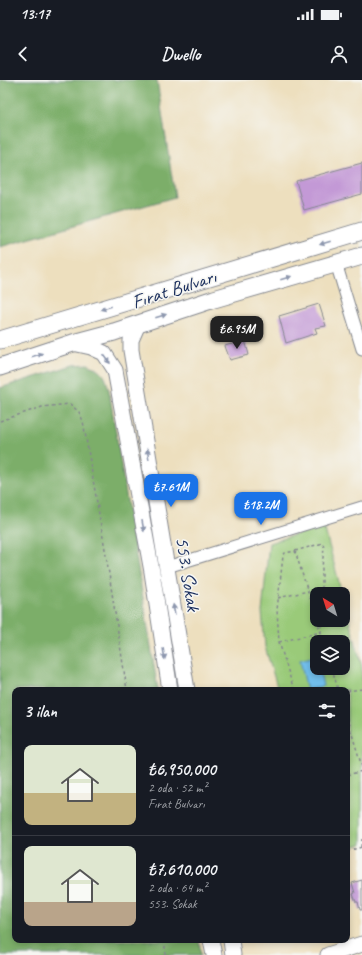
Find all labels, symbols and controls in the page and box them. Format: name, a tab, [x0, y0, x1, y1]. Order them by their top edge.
text: 13:17	[20, 5, 50, 24]
icon: back	[12, 43, 34, 65]
text: Dwello	[161, 43, 201, 65]
icon: person	[328, 43, 350, 65]
one-way arrow	[318, 240, 330, 246]
street label: Fırat Bulvarı	[129, 263, 220, 314]
one-way arrow	[280, 275, 292, 281]
one-way arrow	[100, 305, 112, 311]
one-way arrow	[156, 313, 168, 319]
pin: ₺6.95M	[204, 316, 270, 350]
text: ₺6.95M	[219, 321, 255, 337]
one-way arrow	[31, 352, 43, 358]
one-way arrow	[103, 353, 111, 364]
one-way arrow	[145, 448, 151, 460]
pin: ₺7.61M	[138, 474, 204, 508]
text: ₺7.61M	[153, 479, 189, 495]
pin: ₺18.2M	[228, 492, 294, 526]
text: ₺18.2M	[243, 497, 279, 513]
one-way arrow	[141, 520, 147, 532]
street label: 553. Sokak	[170, 535, 206, 615]
north arrow	[310, 587, 350, 627]
map controls	[310, 587, 350, 675]
one-way arrow	[171, 604, 177, 616]
button: layers	[310, 635, 350, 675]
one-way arrow	[161, 648, 167, 660]
icon: filters	[316, 700, 338, 722]
text: 3 ilan	[24, 701, 57, 722]
text: ₺6,950,000	[148, 759, 216, 780]
icon: home	[56, 761, 104, 809]
text: 2 oda · 52 m²	[148, 780, 207, 796]
text: Fırat Bulvarı	[148, 796, 205, 812]
text: ₺7,610,000	[148, 859, 216, 880]
icon: home	[56, 862, 104, 910]
text: 2 oda · 64 m²	[148, 880, 207, 896]
text: 553. Sokak	[148, 896, 197, 912]

